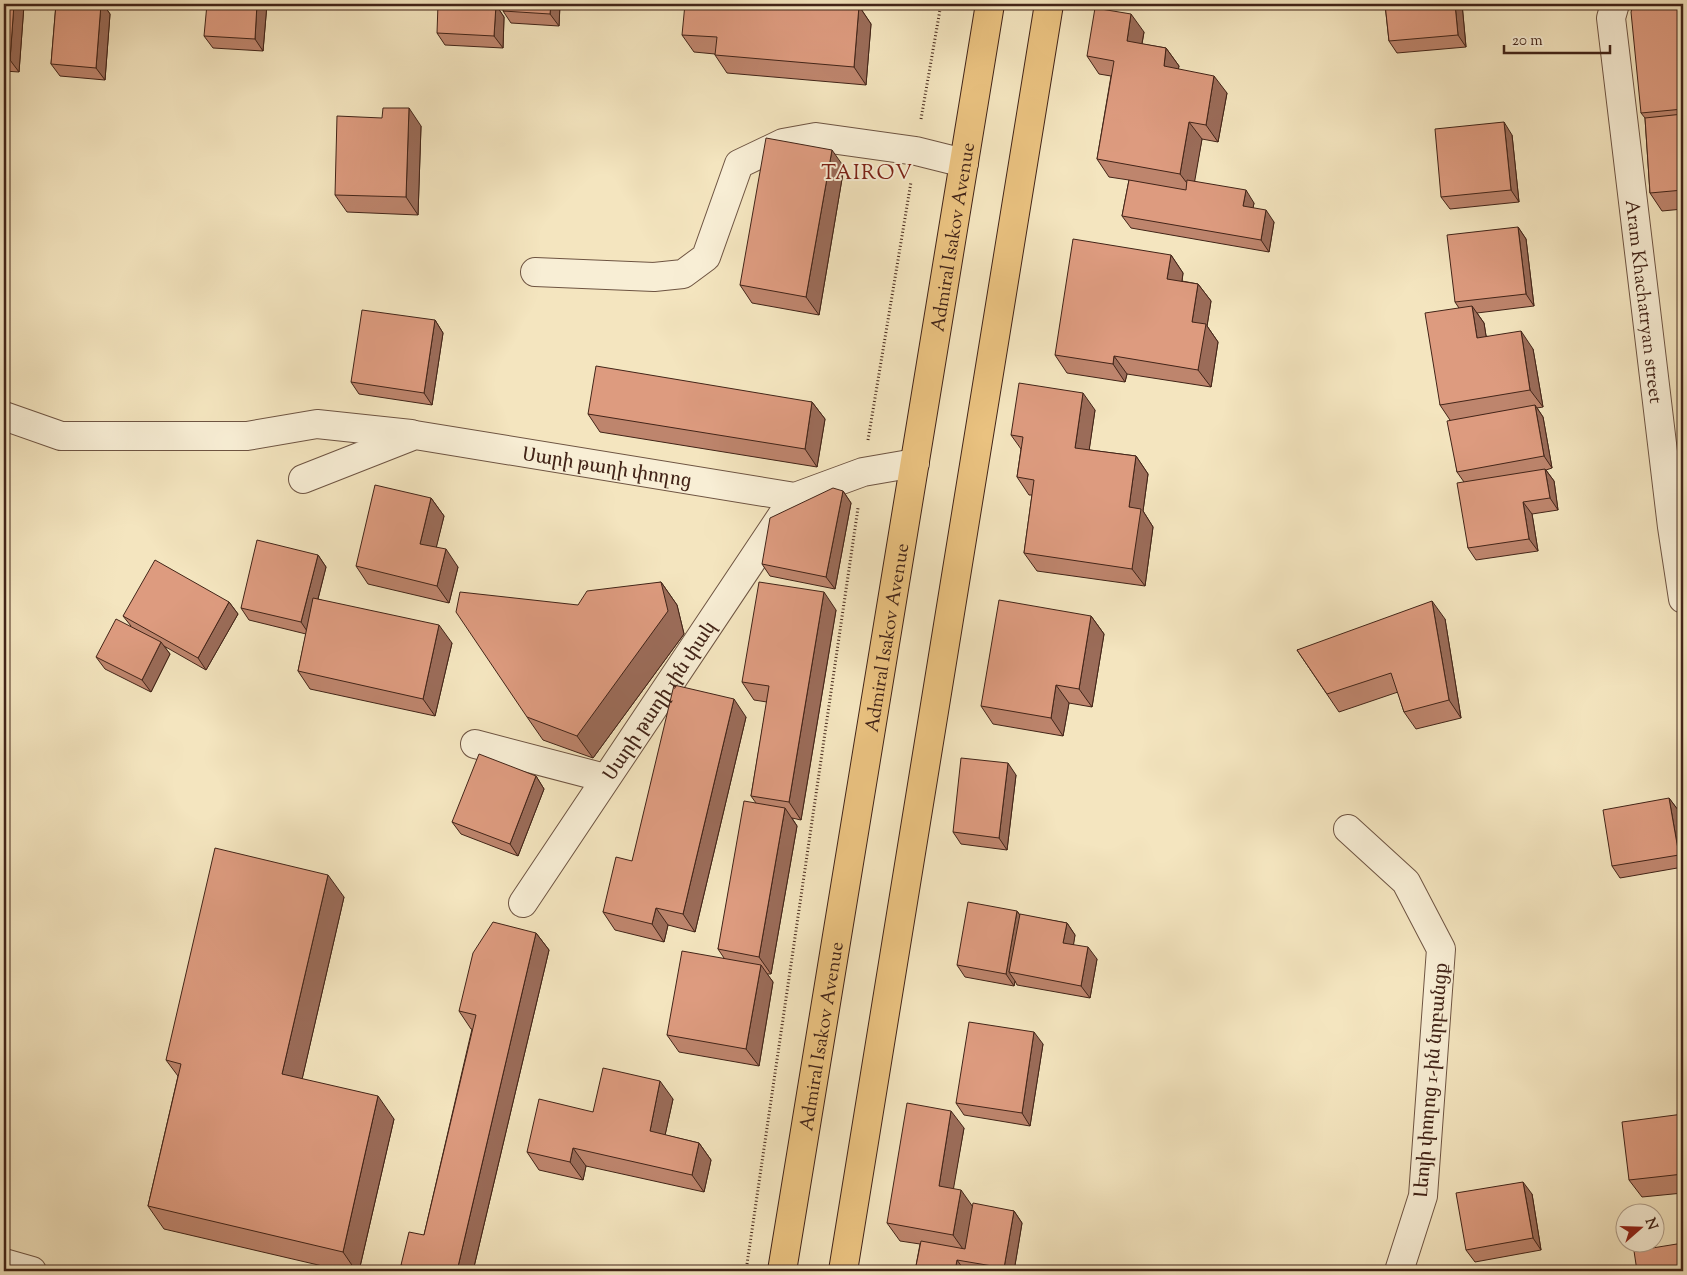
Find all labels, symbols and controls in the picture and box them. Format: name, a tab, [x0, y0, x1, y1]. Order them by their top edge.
scale bar	[1504, 22, 1611, 54]
text: 20 m	[1512, 31, 1543, 52]
street label: Admiral Isakov Avenue	[925, 140, 983, 334]
district label: TAIROV	[821, 159, 913, 189]
street label: Aram Khachatryan street	[1617, 198, 1668, 405]
street label: Սարի թաղի փողոց	[520, 442, 693, 496]
street label: Admiral Isakov Avenue	[860, 541, 917, 735]
street label: Սարի թաղի 1ին փակ	[597, 616, 724, 787]
street label: Admiral Isakov Avenue	[794, 940, 852, 1133]
street label: Լեոյի փողոց 1-ին նրբանցք	[1409, 962, 1456, 1199]
north arrow	[1614, 1202, 1664, 1252]
text: N	[1639, 1216, 1662, 1233]

